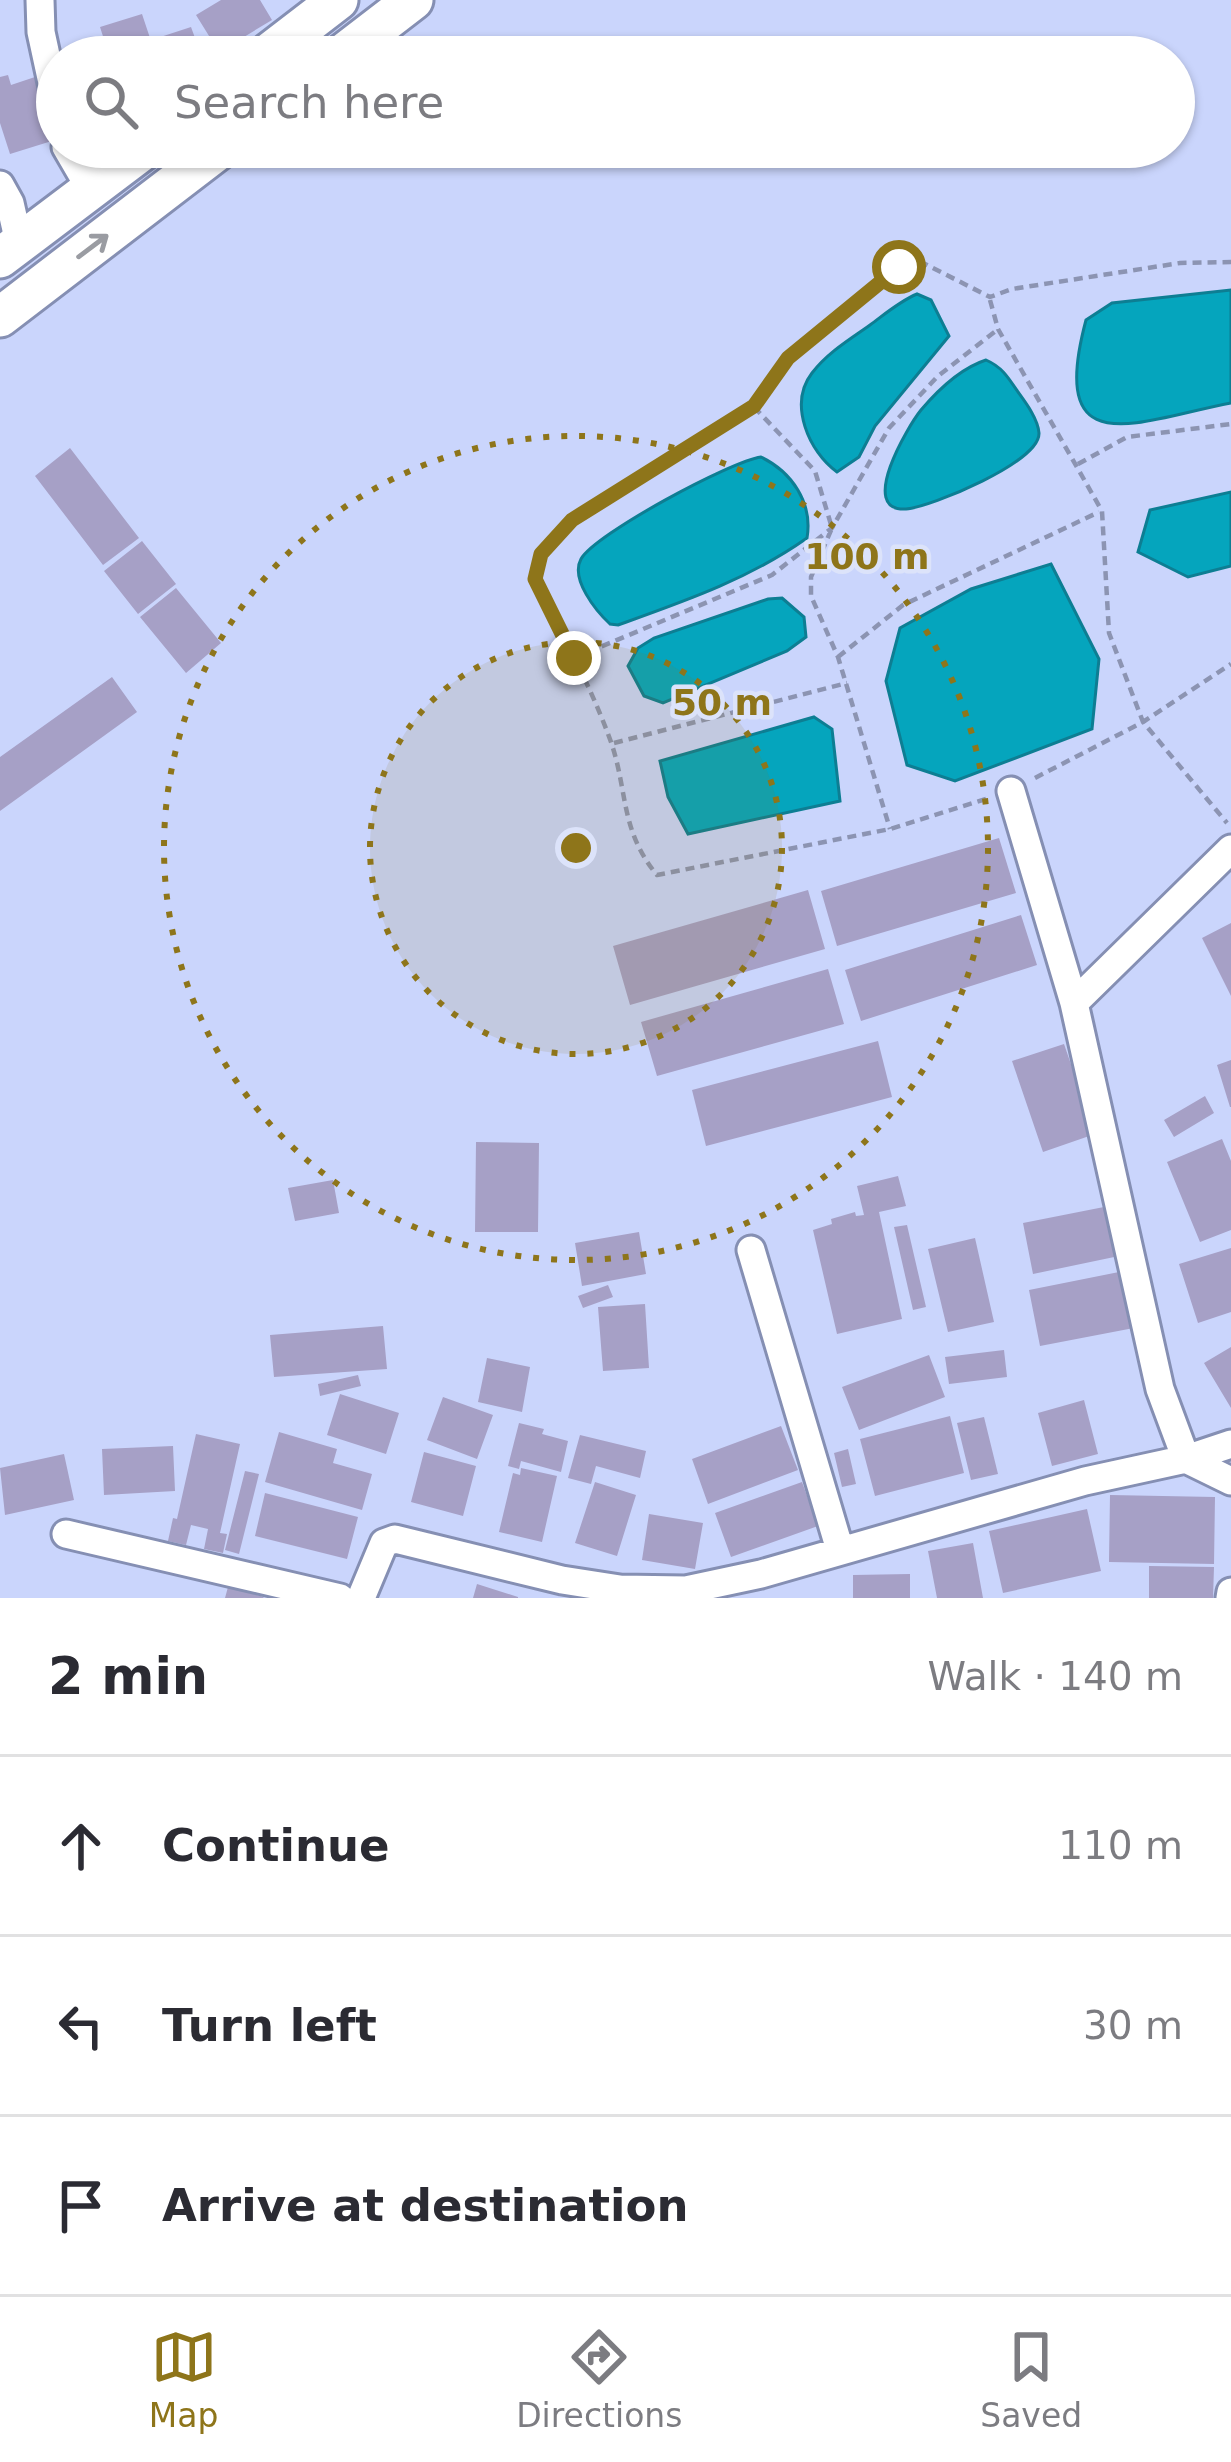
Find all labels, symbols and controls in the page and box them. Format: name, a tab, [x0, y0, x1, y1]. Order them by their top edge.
search box	[36, 36, 1195, 168]
icon: search	[78, 69, 144, 135]
text: Search here	[174, 76, 444, 129]
one-way arrow	[76, 233, 109, 259]
route start	[872, 240, 926, 294]
text: 100 m	[804, 536, 930, 577]
route end	[547, 631, 601, 685]
text: 50 m	[672, 682, 772, 723]
centre of rings	[555, 827, 597, 869]
text: 2 min	[48, 1647, 208, 1706]
text: Walk · 140 m	[928, 1654, 1183, 1699]
icon: ahead	[48, 1813, 114, 1879]
text: Continue	[162, 1819, 390, 1872]
text: 110 m	[1058, 1823, 1183, 1868]
icon: left	[48, 1993, 114, 2059]
text: Turn left	[162, 1999, 377, 2052]
text: 30 m	[1083, 2003, 1183, 2048]
icon: arrive	[48, 2173, 114, 2239]
text: Arrive at destination	[162, 2179, 688, 2232]
tab: Map	[149, 2324, 219, 2435]
tab: Directions	[516, 2324, 682, 2435]
tab: Saved	[980, 2324, 1082, 2435]

